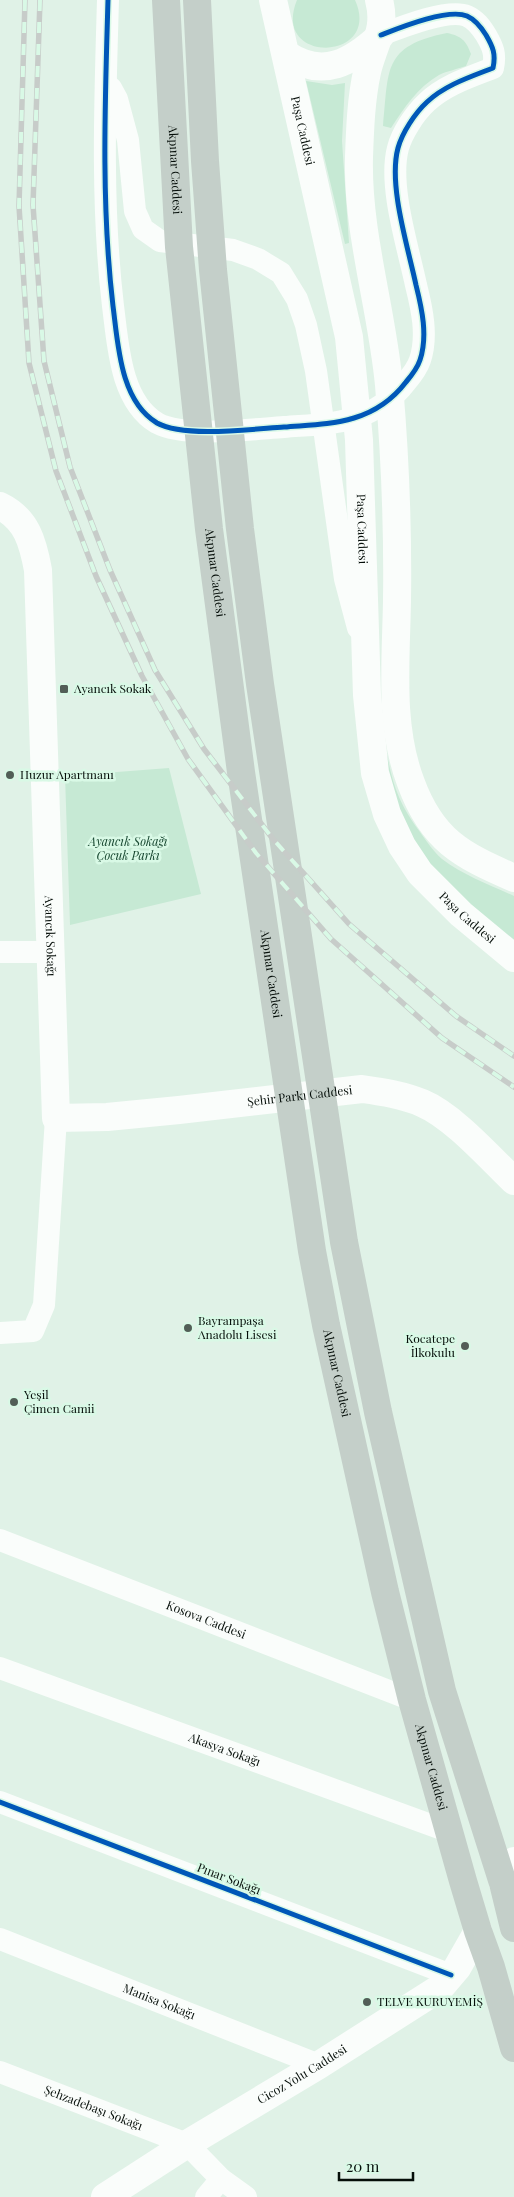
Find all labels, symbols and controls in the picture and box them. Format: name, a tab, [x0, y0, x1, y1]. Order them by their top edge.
street label: Paşa Caddesi	[288, 94, 319, 167]
street label: Akpınar Caddesi	[166, 124, 186, 215]
street label: Paşa Caddesi	[354, 494, 372, 565]
street label: Akpınar Caddesi	[202, 526, 230, 618]
place label: Ayancık Sokak	[73, 680, 152, 696]
marker: Ayancık Sokak	[58, 683, 70, 695]
place label: Huzur Apartmanı	[20, 766, 114, 782]
marker: Huzur Apartmanı	[4, 769, 16, 781]
park label: Ayancık Sokağı Çocuk Parkı	[86, 833, 168, 863]
street label: Paşa Caddesi	[436, 888, 500, 947]
street label: Ayancık Sokağı	[42, 894, 60, 977]
street label: Akpınar Caddesi	[257, 927, 286, 1019]
street label: Şehir Parkı Caddesi	[246, 1081, 354, 1109]
place label: Bayrampaşa Anadolu Lisesi	[197, 1312, 277, 1342]
marker: Bayrampaşa Anadolu Lisesi	[182, 1322, 194, 1334]
street label: Akpınar Caddesi	[320, 1327, 355, 1419]
place label: Kocatepe İlkokulu	[405, 1330, 455, 1360]
marker: Kocatepe İlkokulu	[459, 1340, 471, 1352]
place label: Yeşil Çimen Camii	[23, 1386, 95, 1416]
marker: Yeşil Çimen Camii	[8, 1396, 20, 1408]
street label: Kosova Caddesi	[164, 1596, 249, 1642]
street label: Akpınar Caddesi	[412, 1721, 452, 1812]
street label: Akasya Sokağı	[186, 1728, 264, 1770]
street label: Pınar Sokağı	[195, 1859, 264, 1898]
street label: Manisa Sokağı	[121, 1979, 198, 2023]
place label: TELVE KURUYEMİŞ	[377, 1993, 483, 2009]
marker: TELVE KURUYEMİŞ	[361, 1996, 373, 2008]
street label: Cicoz Yolu Caddesi	[254, 2040, 350, 2107]
street label: Şehzadebaşı Sokağı	[42, 2081, 146, 2133]
scale bar	[339, 2150, 413, 2182]
text: 20 m	[346, 2156, 380, 2176]

